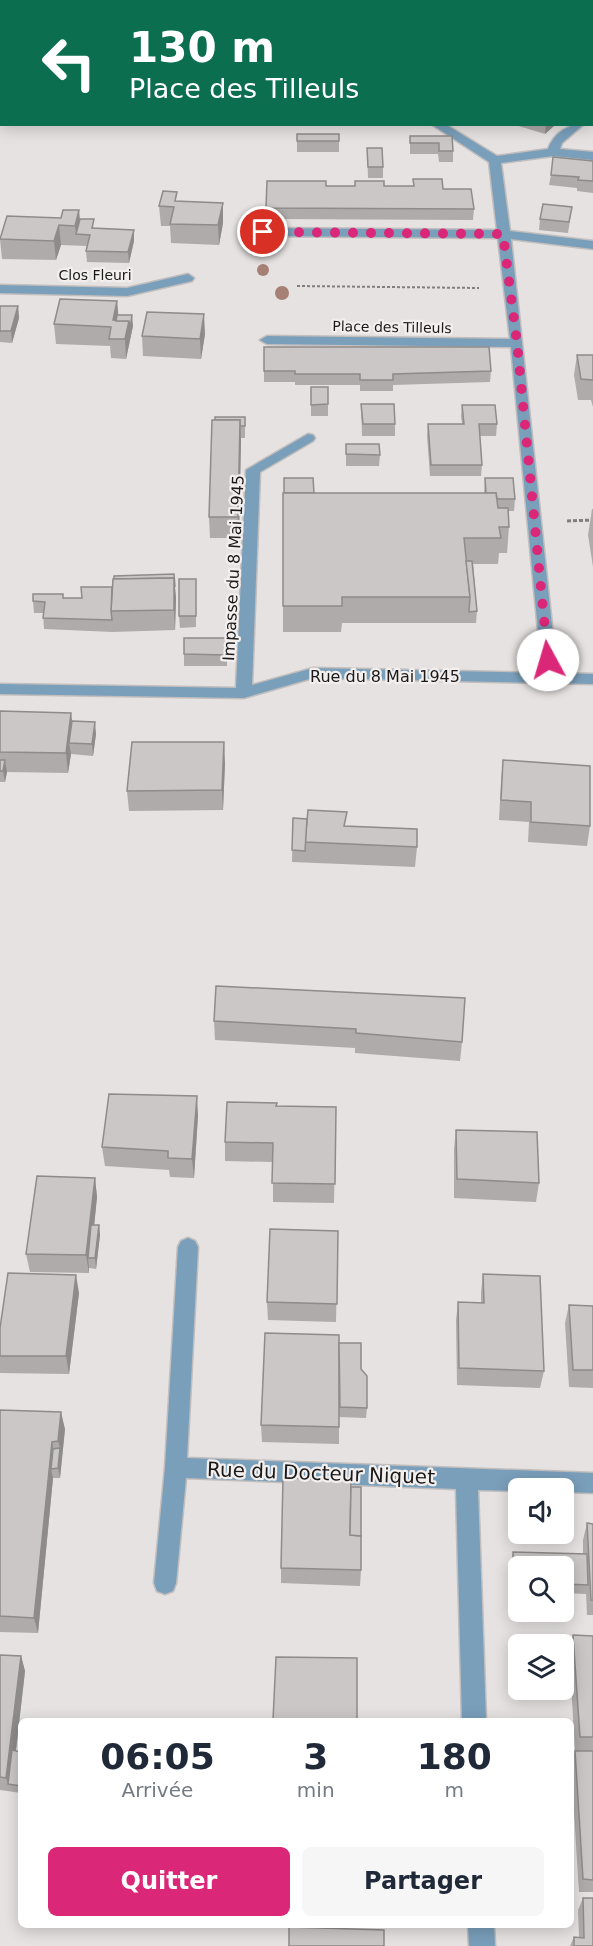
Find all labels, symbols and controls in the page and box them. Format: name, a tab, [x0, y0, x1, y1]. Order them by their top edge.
text: 130 m	[129, 23, 275, 72]
icon: left	[30, 24, 108, 102]
text: Place des Tilleuls	[129, 73, 359, 104]
pin	[237, 206, 288, 257]
icon: arrive	[246, 215, 279, 248]
street label: Clos Fleuri	[58, 267, 132, 283]
street label: Place des Tilleuls	[332, 318, 452, 336]
street label: Impasse du 8 Mai 1945	[219, 474, 248, 662]
position arrow	[516, 628, 580, 692]
street label: Rue du 8 Mai 1945	[310, 667, 460, 686]
street label: Rue du Docteur Niquet	[207, 1457, 436, 1489]
map controls	[508, 1478, 574, 1700]
button: sound	[508, 1478, 574, 1544]
button: search	[508, 1556, 574, 1622]
button: layers	[508, 1634, 574, 1700]
text: 06:05	[100, 1736, 215, 1777]
text: 3	[303, 1736, 328, 1777]
text: 180	[417, 1736, 492, 1777]
text: Arrivée	[122, 1778, 193, 1802]
text: min	[297, 1778, 335, 1802]
text: m	[445, 1778, 464, 1802]
button: Quitter	[48, 1847, 290, 1916]
button: Partager	[302, 1847, 544, 1916]

